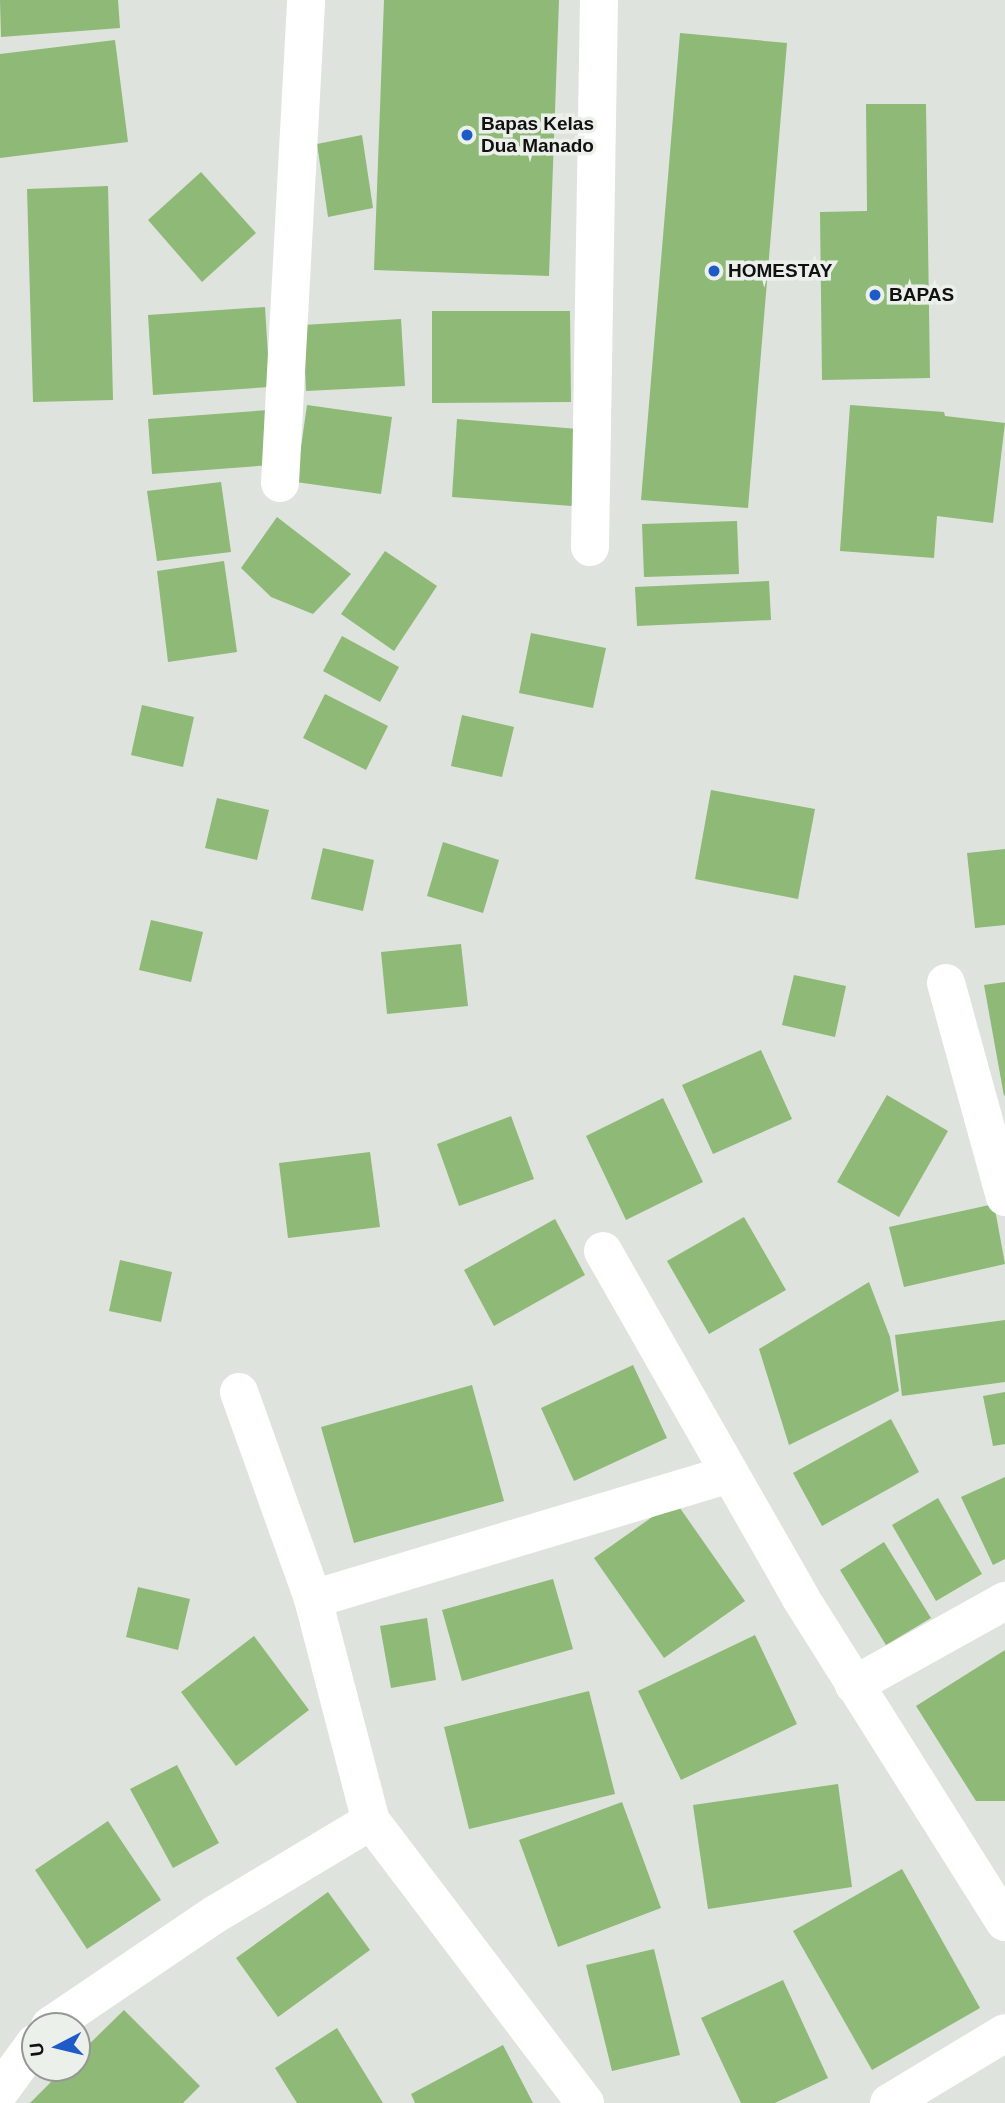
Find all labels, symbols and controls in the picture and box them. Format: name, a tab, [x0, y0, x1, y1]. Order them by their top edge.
place label: Bapas Kelas Dua Manado	[481, 113, 594, 157]
marker: Bapas Kelas Dua Manado	[459, 127, 475, 143]
place label: HOMESTAY	[728, 260, 833, 282]
marker: HOMESTAY	[706, 263, 722, 279]
place label: BAPAS	[889, 284, 954, 306]
marker: BAPAS	[867, 287, 883, 303]
north arrow	[21, 2012, 91, 2082]
text: U	[25, 2041, 48, 2057]

